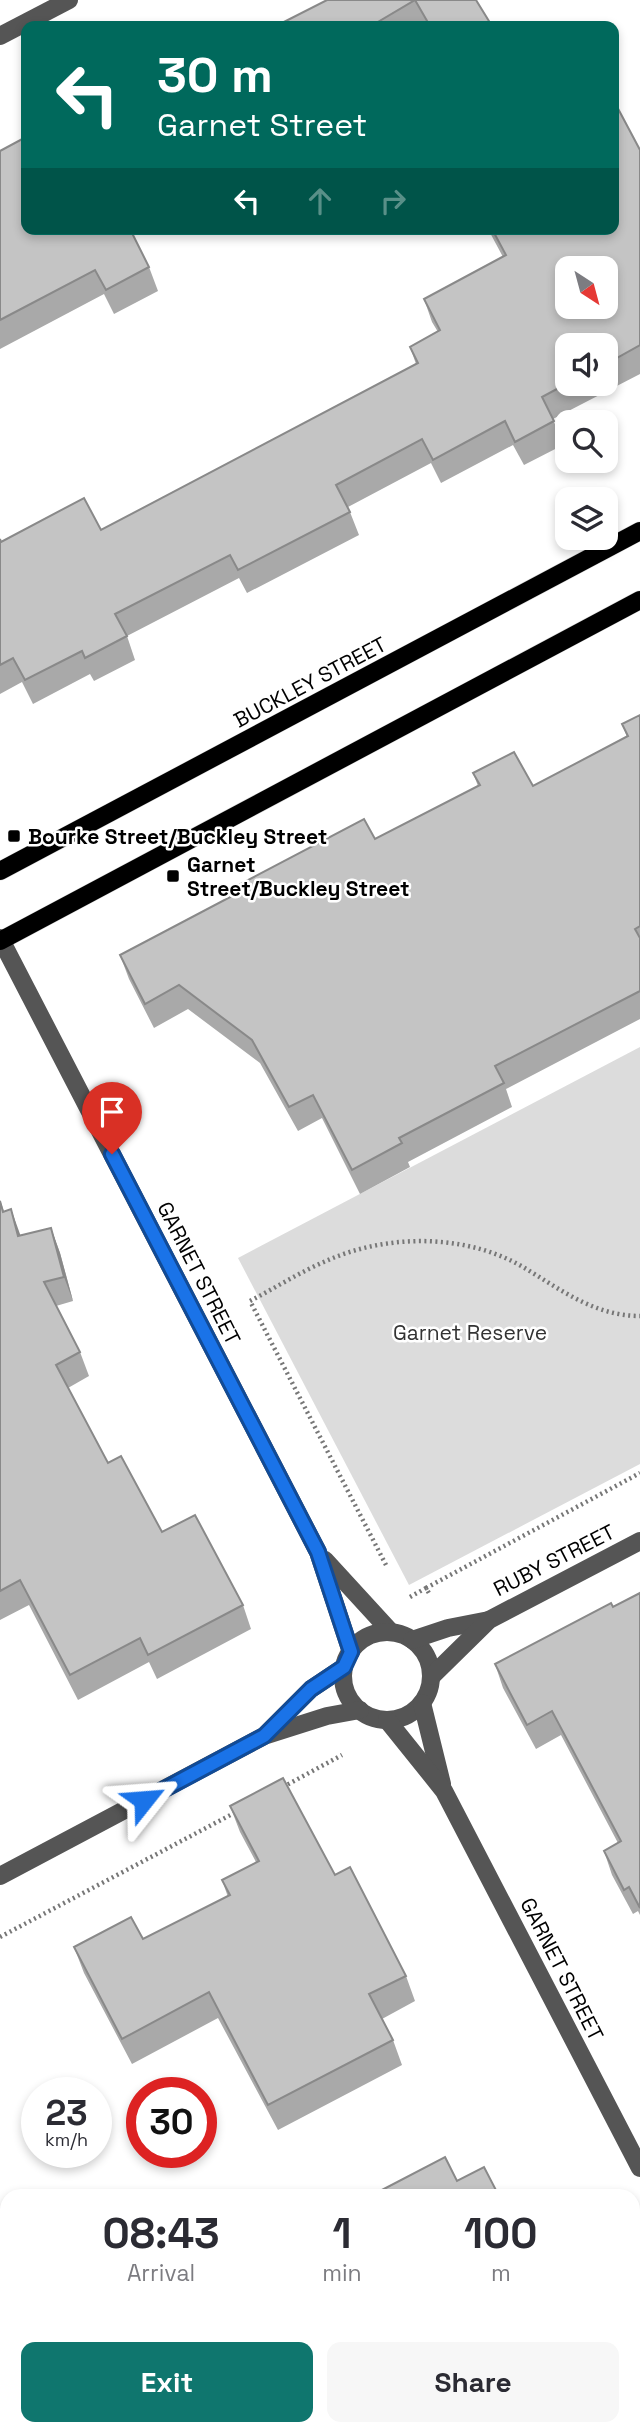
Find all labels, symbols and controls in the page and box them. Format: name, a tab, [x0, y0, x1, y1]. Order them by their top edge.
text: 30 m	[157, 44, 273, 106]
icon: left	[42, 49, 133, 140]
text: Garnet Street	[157, 105, 367, 145]
icon: left	[228, 182, 266, 220]
icon: ahead	[301, 182, 339, 220]
icon: right	[374, 182, 412, 220]
north arrow	[555, 256, 618, 318]
map controls	[555, 256, 618, 550]
button: sound	[555, 333, 618, 396]
button: search	[555, 410, 618, 473]
button: layers	[555, 487, 618, 550]
street label: BUCKLEY STREET	[229, 630, 391, 734]
place label: Bourke Street/Buckley Street	[28, 823, 327, 850]
marker: Bourke Street/Buckley Street	[6, 828, 22, 844]
place label: Garnet Street/Buckley Street	[187, 851, 410, 902]
marker: Garnet Street/Buckley Street	[165, 868, 181, 884]
pin	[82, 1082, 142, 1154]
icon: arrive	[93, 1093, 131, 1131]
street label: GARNET STREET	[151, 1197, 247, 1349]
park label: Garnet Reserve	[393, 1319, 547, 1346]
street label: RUBY STREET	[489, 1518, 619, 1602]
position arrow	[107, 1763, 181, 1837]
street label: GARNET STREET	[514, 1893, 610, 2045]
speed limit sign: 30	[126, 2077, 217, 2168]
text: 23	[45, 2091, 88, 2135]
text: km/h	[45, 2128, 88, 2151]
text: 08:43	[102, 2207, 220, 2260]
text: 1	[332, 2207, 351, 2260]
text: 100	[464, 2207, 538, 2260]
text: Arrival	[127, 2258, 195, 2288]
text: min	[322, 2258, 362, 2288]
text: m	[491, 2258, 511, 2288]
button: Exit	[21, 2342, 313, 2422]
button: Share	[327, 2342, 619, 2422]

